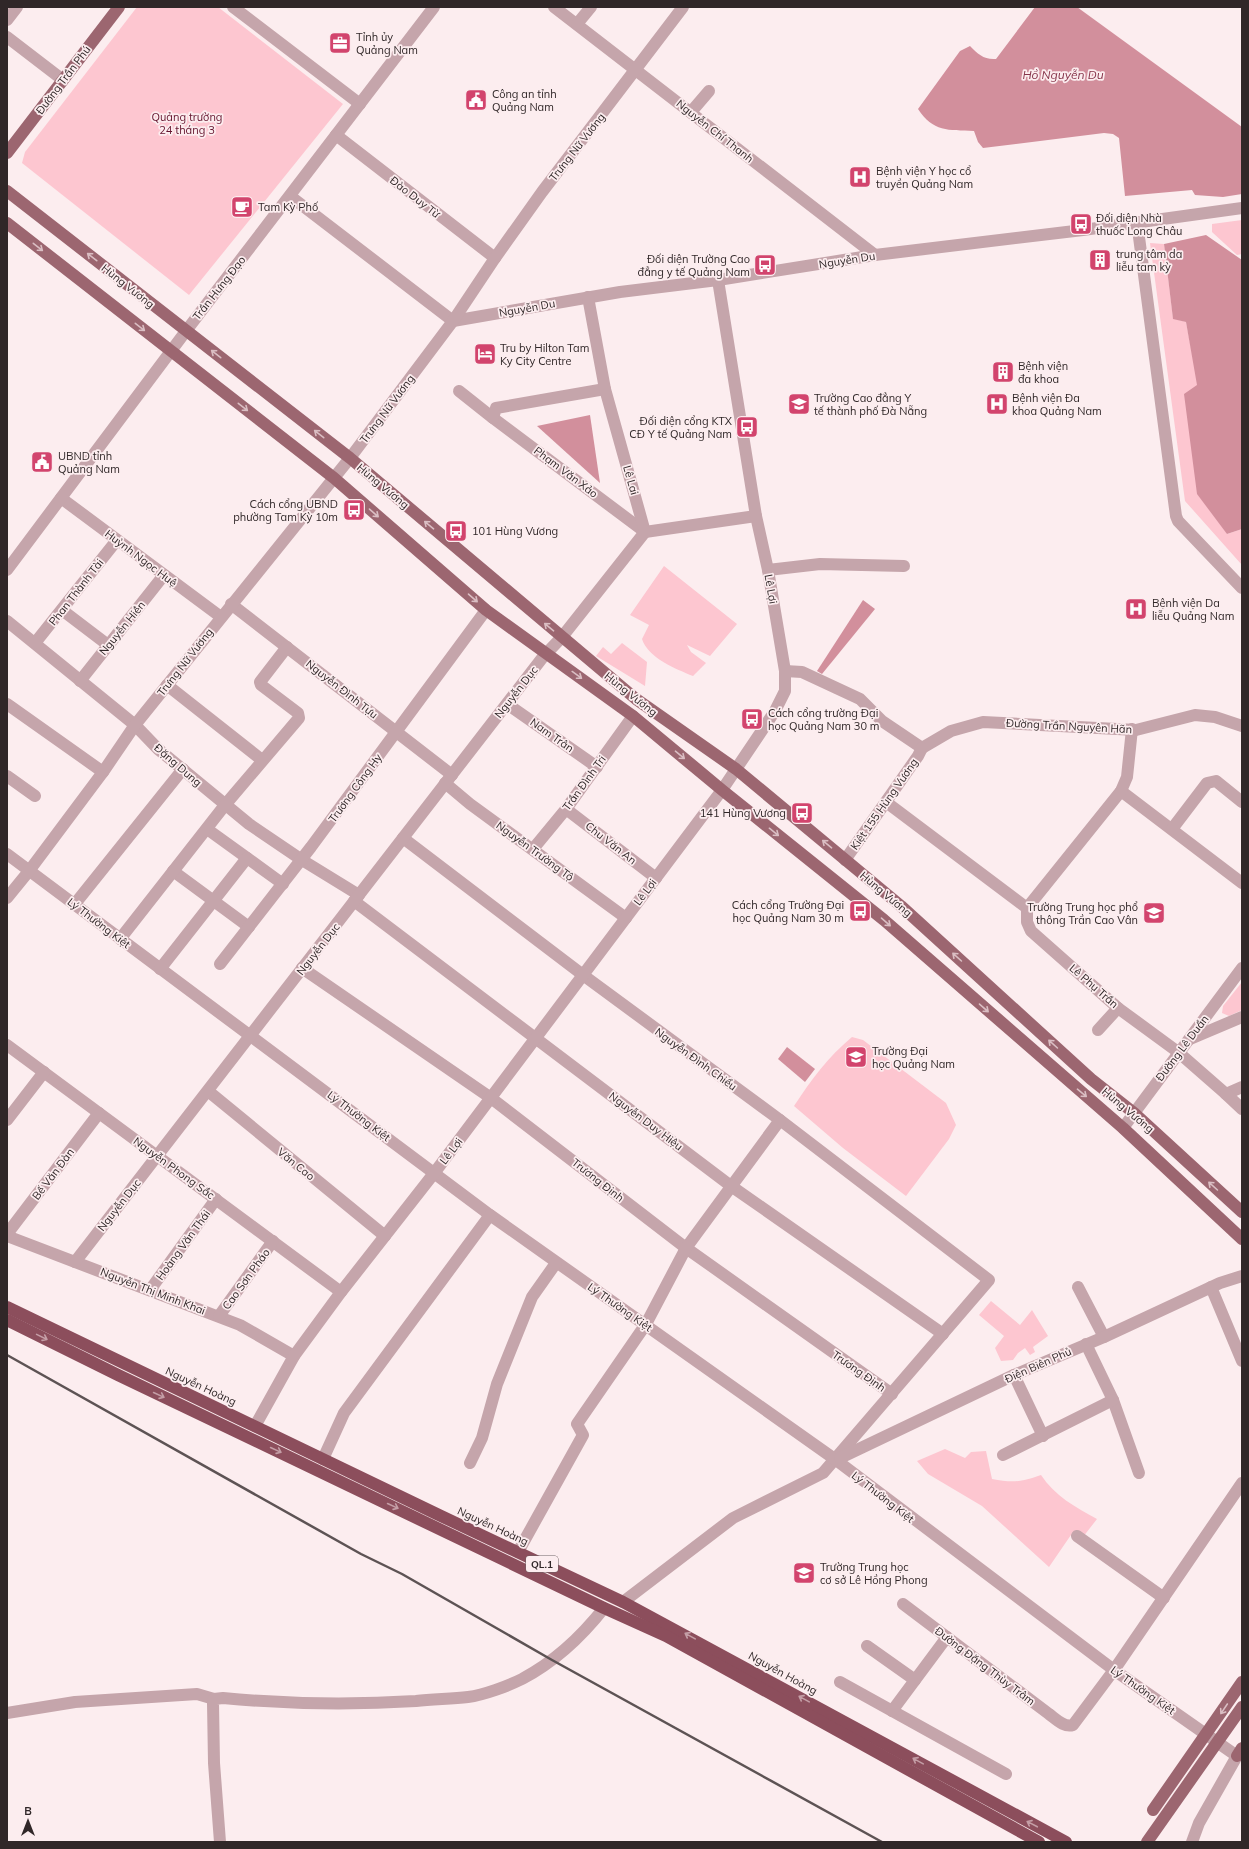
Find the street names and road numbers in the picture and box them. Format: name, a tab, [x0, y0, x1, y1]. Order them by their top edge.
street label: Đường Trần Phú	[33, 43, 93, 117]
street label: Nguyễn Chí Thanh	[674, 96, 756, 166]
street label: Trưng Nữ Vương	[546, 110, 608, 184]
street label: Đào Duy Từ	[387, 173, 443, 221]
street label: Nguyễn Du	[818, 249, 876, 271]
street label: Trần Hưng Đạo	[190, 253, 248, 323]
street label: Hùng Vương	[99, 261, 157, 311]
street label: Nguyễn Du	[498, 296, 556, 320]
street label: Trưng Nữ Vương	[357, 372, 417, 446]
street label: Phạm Văn Xảo	[531, 443, 601, 501]
street label: Hùng Vương	[354, 460, 412, 512]
street label: Lê Lai	[620, 464, 642, 496]
street label: Huỳnh Ngọc Huệ	[102, 526, 180, 590]
street label: Phan Thành Tài	[46, 556, 106, 628]
street label: Lê Lợi	[762, 573, 780, 605]
street label: Nguyễn Hiền	[96, 598, 148, 658]
street label: Trưng Nữ Vương	[154, 625, 216, 699]
street label: Nguyễn Đình Tựu	[303, 657, 381, 721]
street label: Nguyễn Dục	[491, 663, 541, 721]
street label: Hùng Vương	[602, 669, 660, 719]
street label: Nam Trân	[527, 715, 577, 755]
street label: Đường Trần Nguyên Hãn	[1006, 716, 1132, 736]
street label: Đặng Dung	[151, 741, 205, 789]
street label: Trương Công Hy	[325, 751, 385, 825]
street label: Trần Đình Tri	[559, 753, 609, 813]
street label: Kiệt 155 Hùng Vương	[847, 756, 921, 852]
street label: Nguyễn Trường Tộ	[493, 818, 577, 884]
street label: Chu Văn An	[583, 819, 639, 867]
street label: Hùng Vương	[857, 868, 915, 920]
street label: Lê Lợi	[630, 876, 660, 908]
street label: Lý Thường Kiệt	[65, 895, 133, 951]
street label: Nguyễn Dục	[293, 920, 343, 978]
street label: Lê Phụ Trần	[1067, 961, 1121, 1011]
street label: Đường Lê Duẩn	[1153, 1012, 1211, 1084]
street label: Nguyễn Đình Chiểu	[652, 1025, 740, 1093]
street label: Hùng Vương	[1099, 1084, 1157, 1136]
street label: Lý Thường Kiệt	[325, 1088, 393, 1144]
street label: Nguyễn Duy Hiệu	[606, 1089, 686, 1153]
street label: Nguyễn Phong Sắc	[131, 1134, 218, 1202]
street label: Lê Lợi	[436, 1135, 466, 1167]
street label: Bế Văn Đàn	[29, 1145, 77, 1203]
street label: Văn Cao	[275, 1145, 317, 1183]
street label: Trương Định	[569, 1155, 627, 1205]
street label: Nguyễn Dục	[94, 1176, 144, 1234]
street label: Hoàng Văn Thái	[153, 1207, 213, 1283]
street label: Cao Sơn Pháo	[219, 1246, 273, 1312]
street label: Nguyễn Thị Minh Khai	[99, 1265, 207, 1317]
street label: Lý Thường Kiệt	[585, 1280, 655, 1334]
street label: Điện Biên Phủ	[1002, 1344, 1074, 1386]
street label: Trương Định	[830, 1347, 888, 1395]
street label: Nguyễn Hoàng	[163, 1363, 239, 1409]
street label: Lý Thường Kiệt	[849, 1468, 917, 1526]
street label: Nguyễn Hoàng	[455, 1503, 531, 1549]
road number: QL.1	[526, 1556, 558, 1572]
street label: Đường Đặng Thùy Trâm	[932, 1624, 1038, 1708]
street label: Nguyễn Hoàng	[746, 1648, 820, 1698]
street label: Lý Thường Kiệt	[1108, 1663, 1178, 1717]

